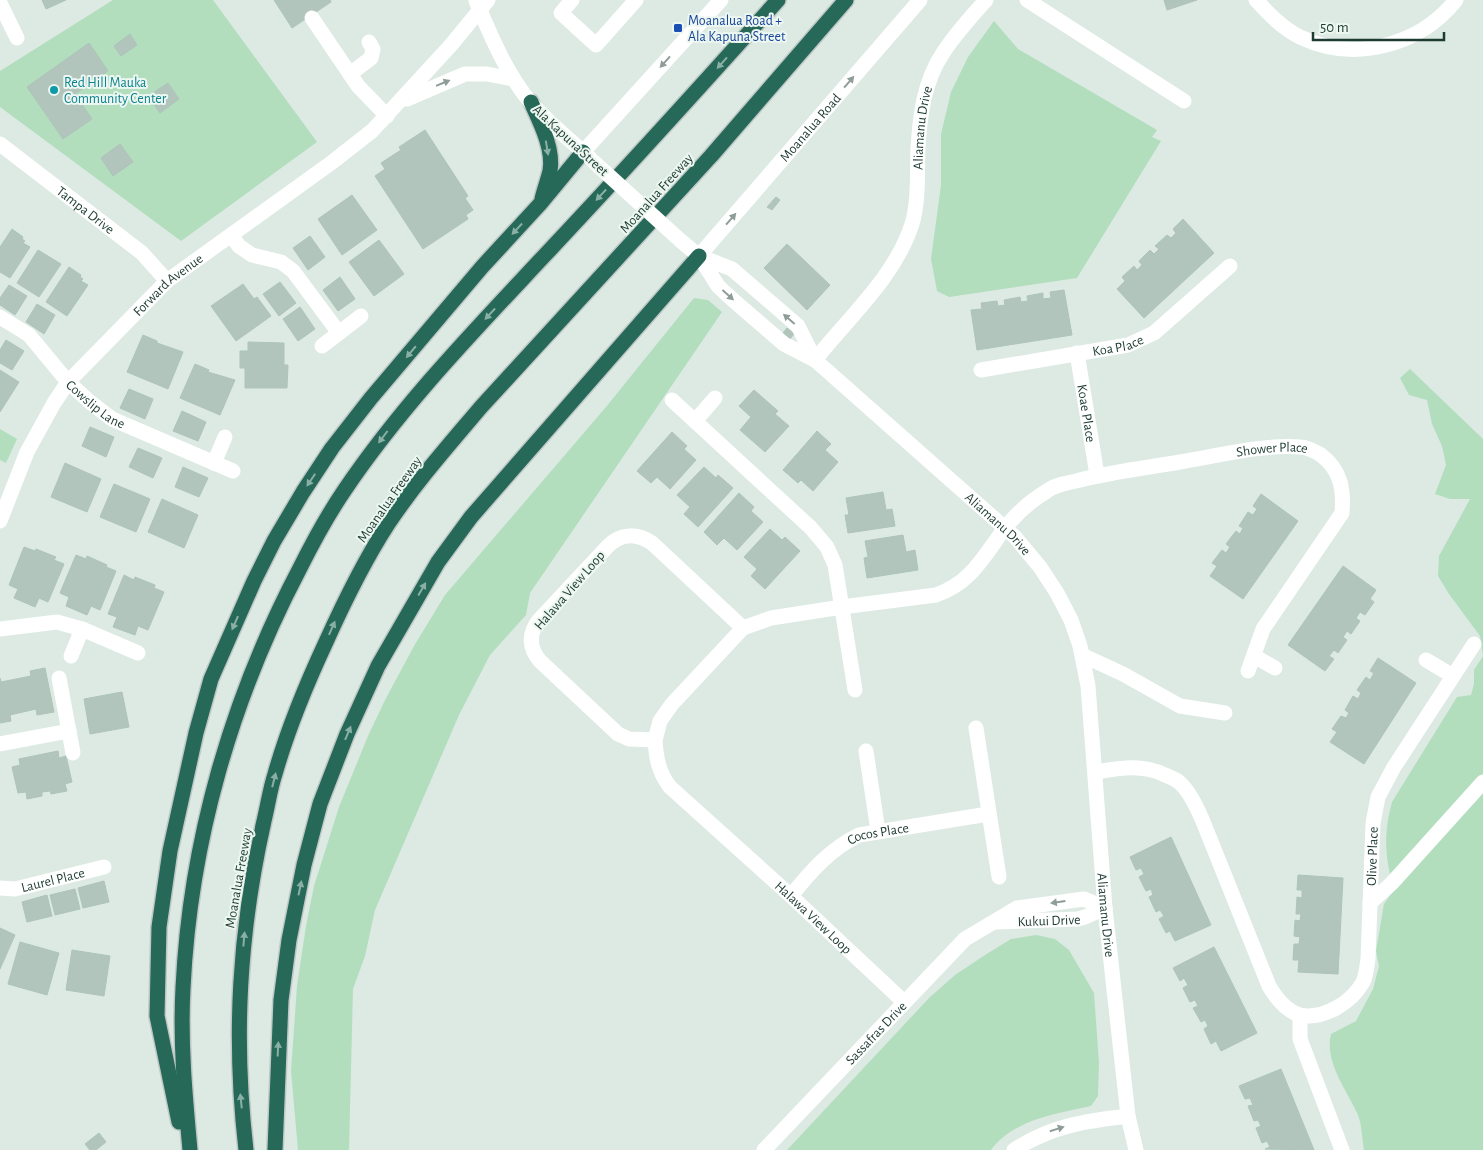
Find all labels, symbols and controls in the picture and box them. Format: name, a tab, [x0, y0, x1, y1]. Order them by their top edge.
scale bar	[1313, 10, 1444, 42]
place label: Moanalua Road + Ala Kapuna Street	[688, 14, 786, 44]
text: 50 m	[1320, 20, 1349, 35]
marker: Moanalua Road + Ala Kapuna Street	[672, 22, 684, 34]
one-way arrow	[659, 56, 671, 68]
one-way arrow	[716, 56, 728, 68]
place label: Red Hill Mauka Community Center	[64, 76, 167, 106]
one-way arrow	[843, 77, 855, 89]
one-way arrow	[436, 79, 451, 87]
marker: Red Hill Mauka Community Center	[48, 84, 60, 96]
street label: Aliamanu Drive	[912, 84, 935, 170]
street label: Moanalua Road	[778, 91, 844, 165]
street label: Ala Kapuna Street	[530, 102, 611, 179]
one-way arrow	[544, 140, 552, 156]
street label: Moanalua Freeway	[618, 151, 696, 236]
street label: Tampa Drive	[54, 184, 117, 237]
one-way arrow	[595, 189, 606, 202]
one-way arrow	[725, 213, 737, 225]
one-way arrow	[511, 223, 523, 235]
street label: Forward Avenue	[131, 252, 206, 319]
one-way arrow	[721, 289, 733, 301]
one-way arrow	[484, 308, 496, 320]
one-way arrow	[784, 313, 796, 325]
street label: Koa Place	[1091, 333, 1146, 359]
one-way arrow	[406, 345, 417, 358]
street label: Cowslip Lane	[63, 378, 127, 432]
street label: Koae Place	[1074, 383, 1098, 443]
one-way arrow	[378, 430, 389, 443]
street label: Shower Place	[1235, 441, 1309, 460]
street label: Moanalua Freeway	[355, 454, 425, 545]
one-way arrow	[306, 473, 316, 486]
street label: Aliamanu Drive	[962, 490, 1033, 558]
street label: Halawa View Loop	[532, 549, 608, 633]
one-way arrow	[417, 582, 426, 595]
one-way arrow	[230, 616, 238, 630]
one-way arrow	[328, 621, 336, 635]
one-way arrow	[344, 726, 352, 740]
one-way arrow	[270, 772, 278, 787]
street label: Cocos Place	[845, 821, 910, 848]
street label: Olive Place	[1365, 826, 1381, 886]
street label: Moanalua Freeway	[223, 827, 255, 929]
street label: Laurel Place	[20, 866, 86, 895]
street label: Aliamanu Drive	[1094, 872, 1116, 958]
street label: Halawa View Loop	[772, 879, 854, 957]
one-way arrow	[296, 880, 304, 896]
one-way arrow	[1050, 898, 1066, 906]
street label: Kukui Drive	[1017, 913, 1081, 929]
one-way arrow	[240, 931, 248, 947]
street label: Sassafras Drive	[843, 999, 910, 1068]
one-way arrow	[274, 1041, 282, 1057]
one-way arrow	[237, 1093, 245, 1109]
one-way arrow	[1050, 1124, 1065, 1132]

